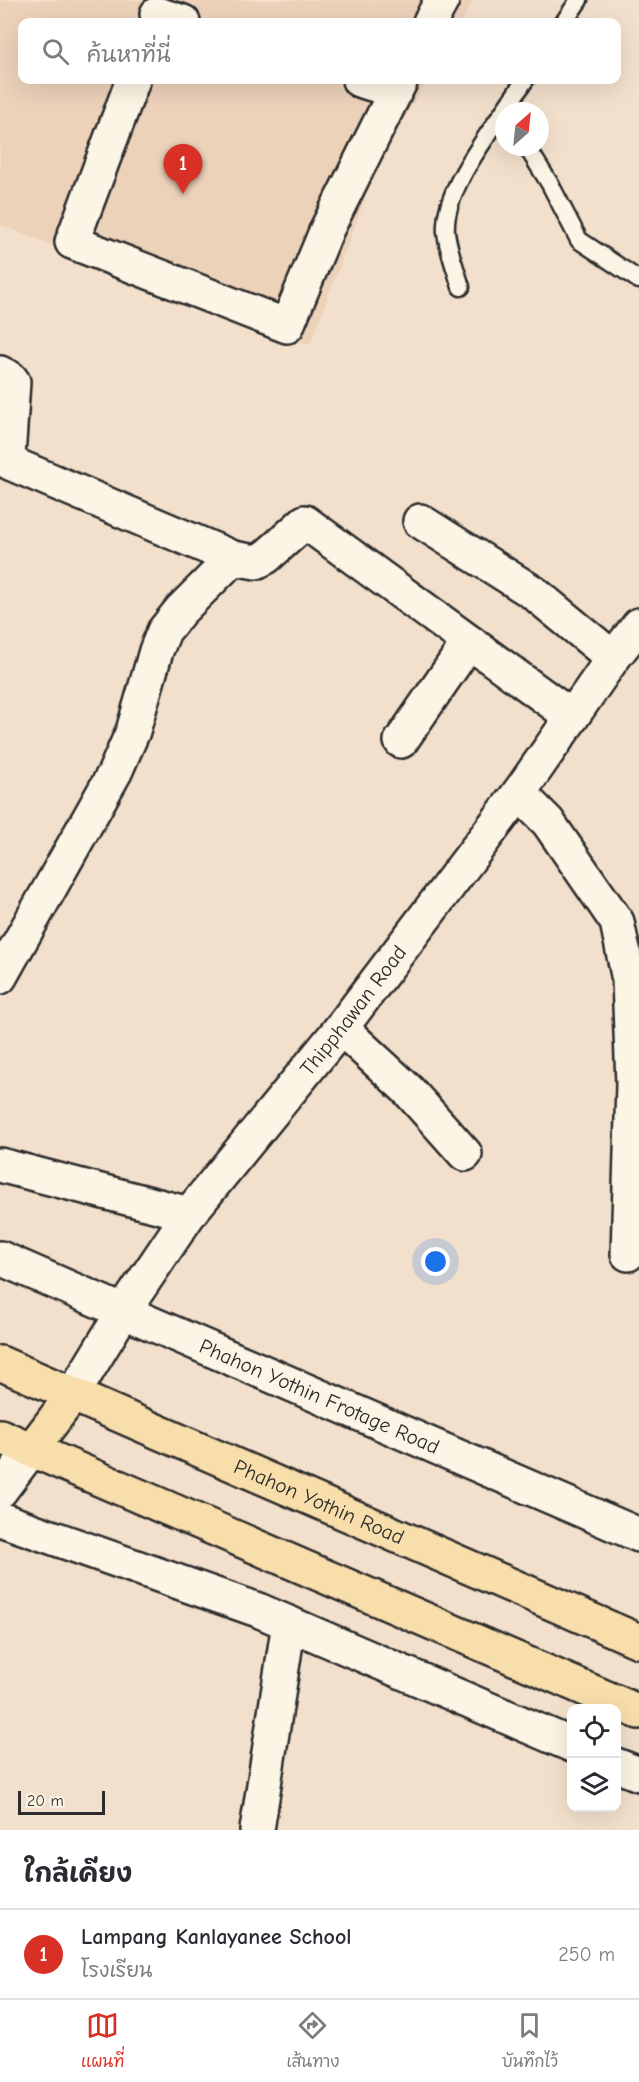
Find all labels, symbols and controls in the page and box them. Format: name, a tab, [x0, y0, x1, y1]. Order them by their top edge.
search box	[18, 18, 621, 84]
icon: search	[39, 35, 72, 68]
text: ค้นหาที่นี่	[87, 42, 171, 68]
north arrow	[495, 102, 549, 156]
pin: 1	[164, 144, 202, 194]
street label: Thipphawan Road	[295, 941, 411, 1080]
your location	[421, 1247, 450, 1276]
street label: Phahon Yothin Frotage Road	[196, 1334, 443, 1459]
street label: Phahon Yothin Road	[230, 1454, 408, 1549]
map controls	[567, 1704, 621, 1812]
button: locate	[567, 1704, 621, 1758]
button: layers	[567, 1758, 621, 1812]
scale bar	[18, 1788, 105, 1816]
text: 20 m	[27, 1792, 64, 1810]
text: ใกล้เคียง	[24, 1859, 132, 1889]
text: Lampang Kanlayanee School	[81, 1924, 352, 1950]
text: 1	[40, 1943, 47, 1966]
text: 250 m	[558, 1943, 615, 1966]
text: โรงเรียน	[81, 1959, 152, 1982]
tab: แผนที่	[81, 2009, 124, 2073]
tab: เส้นทาง	[286, 2009, 339, 2073]
tab: บันทึกไว้	[502, 2009, 558, 2073]

